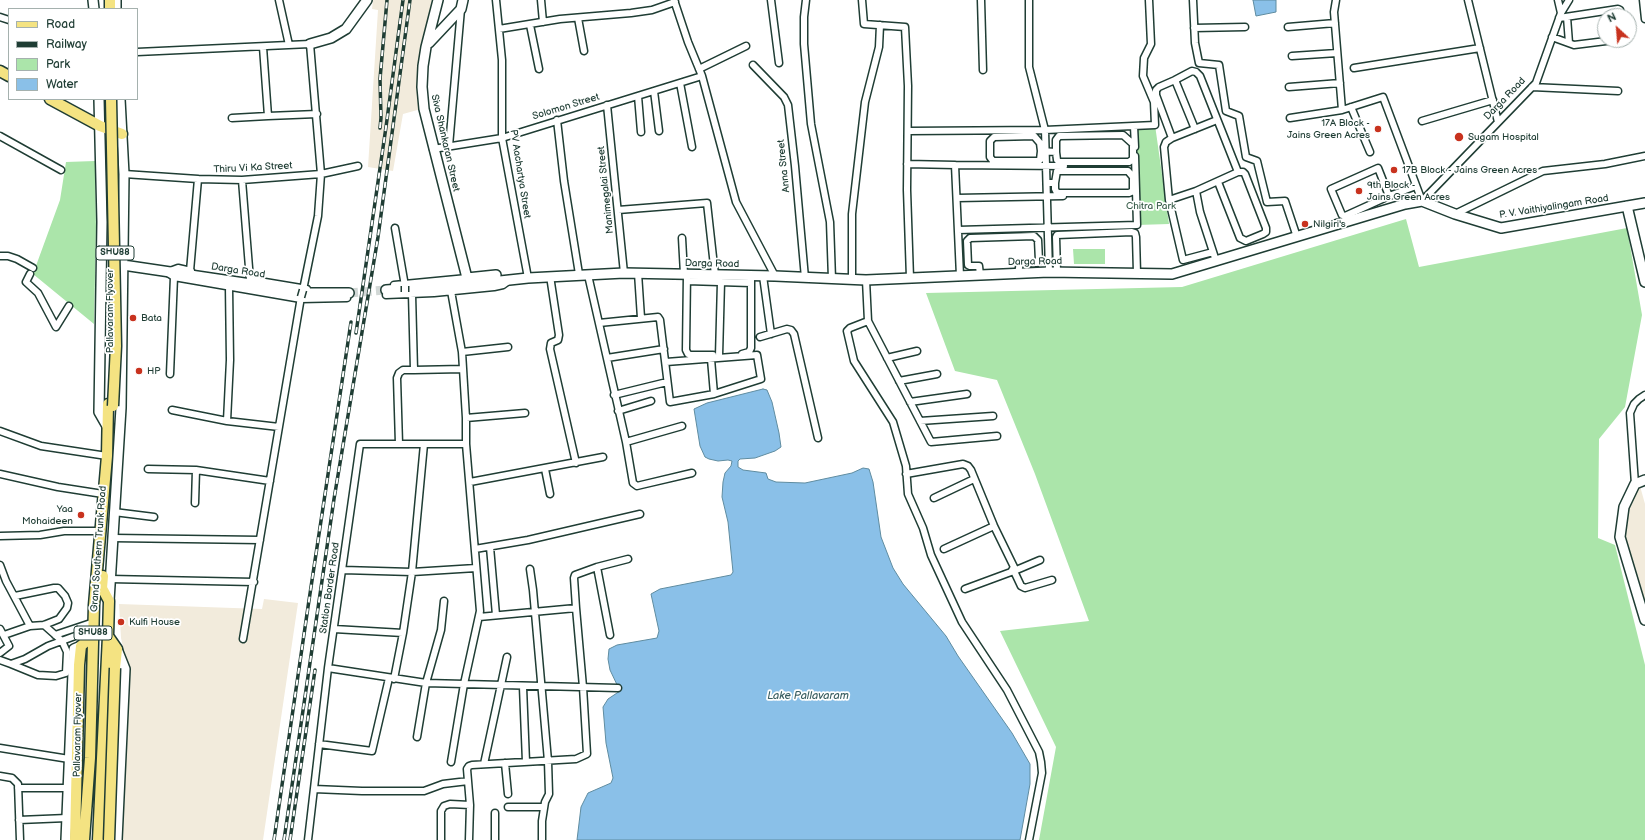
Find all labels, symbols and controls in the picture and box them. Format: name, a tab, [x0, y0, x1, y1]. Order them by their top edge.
legend	[8, 8, 138, 100]
north arrow	[1597, 8, 1637, 48]
text: N	[1605, 10, 1619, 25]
text: Road	[46, 17, 75, 32]
text: Railway	[46, 37, 87, 52]
text: Park	[46, 57, 70, 72]
street label: Darga Road	[1482, 75, 1528, 123]
text: Water	[46, 77, 78, 92]
street label: Solomon Street	[531, 91, 601, 123]
street label: Siva Shankaran Street	[428, 93, 462, 193]
place label: 17A Block - Jains Green Acres	[1287, 117, 1370, 140]
marker: 17A Block - Jains Green Acres	[1373, 124, 1383, 134]
street label: PV Aachartya Street	[507, 129, 533, 219]
marker: Sugam Hospital	[1453, 131, 1465, 143]
place label: Sugam Hospital	[1468, 131, 1539, 143]
street label: Anna Street	[775, 139, 793, 193]
street label: Manimegalai Street	[595, 145, 617, 235]
street label: Thiru Vi Ka Street	[213, 160, 293, 176]
place label: 17B Block - Jains Green Acres	[1402, 164, 1537, 176]
marker: 17B Block - Jains Green Acres	[1389, 165, 1399, 175]
place label: 9th Block - Jains Green Acres	[1367, 179, 1450, 202]
marker: 9th Block - Jains Green Acres	[1354, 186, 1364, 196]
street label: P. V. Vaithiyalingam Road	[1498, 192, 1610, 222]
park label: Chitra Park	[1126, 200, 1176, 212]
place label: Nilgiri's	[1313, 218, 1346, 230]
marker: Nilgiri's	[1300, 219, 1310, 229]
road number: SHU88	[96, 246, 134, 260]
street label: Darga Road	[1008, 256, 1062, 268]
street label: Darga Road	[685, 258, 739, 270]
street label: Darga Road	[210, 261, 266, 281]
street label: Pallavaram Flyover	[104, 269, 116, 353]
place label: Bata	[141, 312, 162, 324]
marker: Bata	[128, 313, 138, 323]
place label: HP	[147, 365, 161, 377]
marker: HP	[134, 366, 144, 376]
street label: Grand Southern Trunk Road	[89, 486, 109, 612]
place label: Yaa Mohaideen	[22, 503, 73, 526]
marker: Yaa Mohaideen	[76, 510, 86, 520]
street label: Station Border Road	[318, 542, 342, 634]
place label: Kulfi House	[129, 616, 180, 628]
marker: Kulfi House	[116, 617, 126, 627]
road number: SHU88	[74, 626, 112, 640]
water label: Lake Pallavaram	[767, 689, 849, 703]
street label: Pallavaram Flyover	[71, 693, 85, 777]

